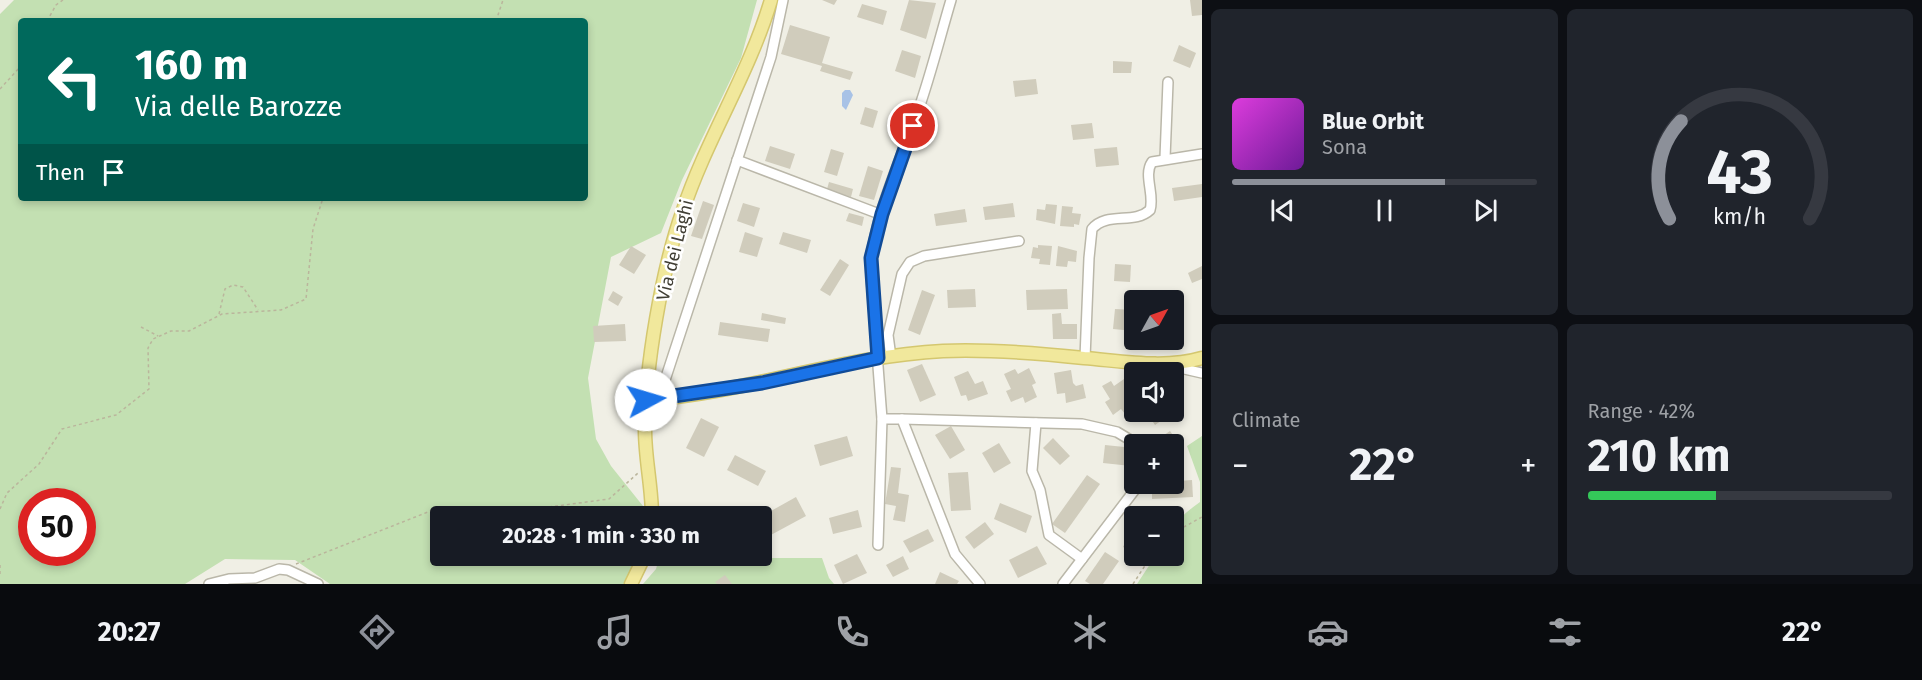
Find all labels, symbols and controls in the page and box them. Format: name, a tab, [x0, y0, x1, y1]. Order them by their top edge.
text: 160 m	[135, 40, 248, 90]
icon: left	[36, 42, 114, 120]
text: Via delle Barozze	[135, 91, 342, 123]
pin	[887, 100, 938, 151]
text: Blue Orbit	[1322, 108, 1424, 135]
icon: arrive	[896, 109, 929, 142]
text: Sona	[1322, 135, 1367, 159]
text: 43	[1706, 135, 1773, 210]
icon: arrive	[97, 156, 130, 189]
text: Then	[36, 159, 85, 186]
icon: previous	[1266, 194, 1299, 227]
icon: pause	[1368, 194, 1401, 227]
icon: next	[1469, 194, 1502, 227]
street label: Via dei Laghi	[652, 197, 698, 303]
text: km/h	[1713, 205, 1766, 231]
north arrow	[1124, 290, 1184, 350]
map controls	[1124, 290, 1184, 566]
button: sound	[1124, 362, 1184, 422]
position arrow	[614, 368, 678, 432]
text: Range · 42%	[1588, 399, 1695, 423]
text: Climate	[1232, 408, 1300, 432]
text: 210 km	[1588, 429, 1731, 483]
button: +	[1124, 434, 1184, 494]
text: 22°	[1349, 438, 1419, 492]
text: −	[1232, 446, 1249, 486]
text: +	[1520, 446, 1536, 486]
speed limit sign: 50	[18, 488, 96, 566]
button: −	[1124, 506, 1184, 566]
text: 20:28 · 1 min · 330 m	[502, 522, 700, 549]
icon: directions	[356, 611, 398, 653]
icon: music	[594, 611, 636, 653]
icon: phone	[831, 611, 873, 653]
icon: climate	[1069, 611, 1111, 653]
icon: car	[1307, 611, 1349, 653]
icon: filters	[1544, 611, 1586, 653]
text: 20:27	[98, 616, 160, 648]
text: 22°	[1782, 616, 1824, 648]

